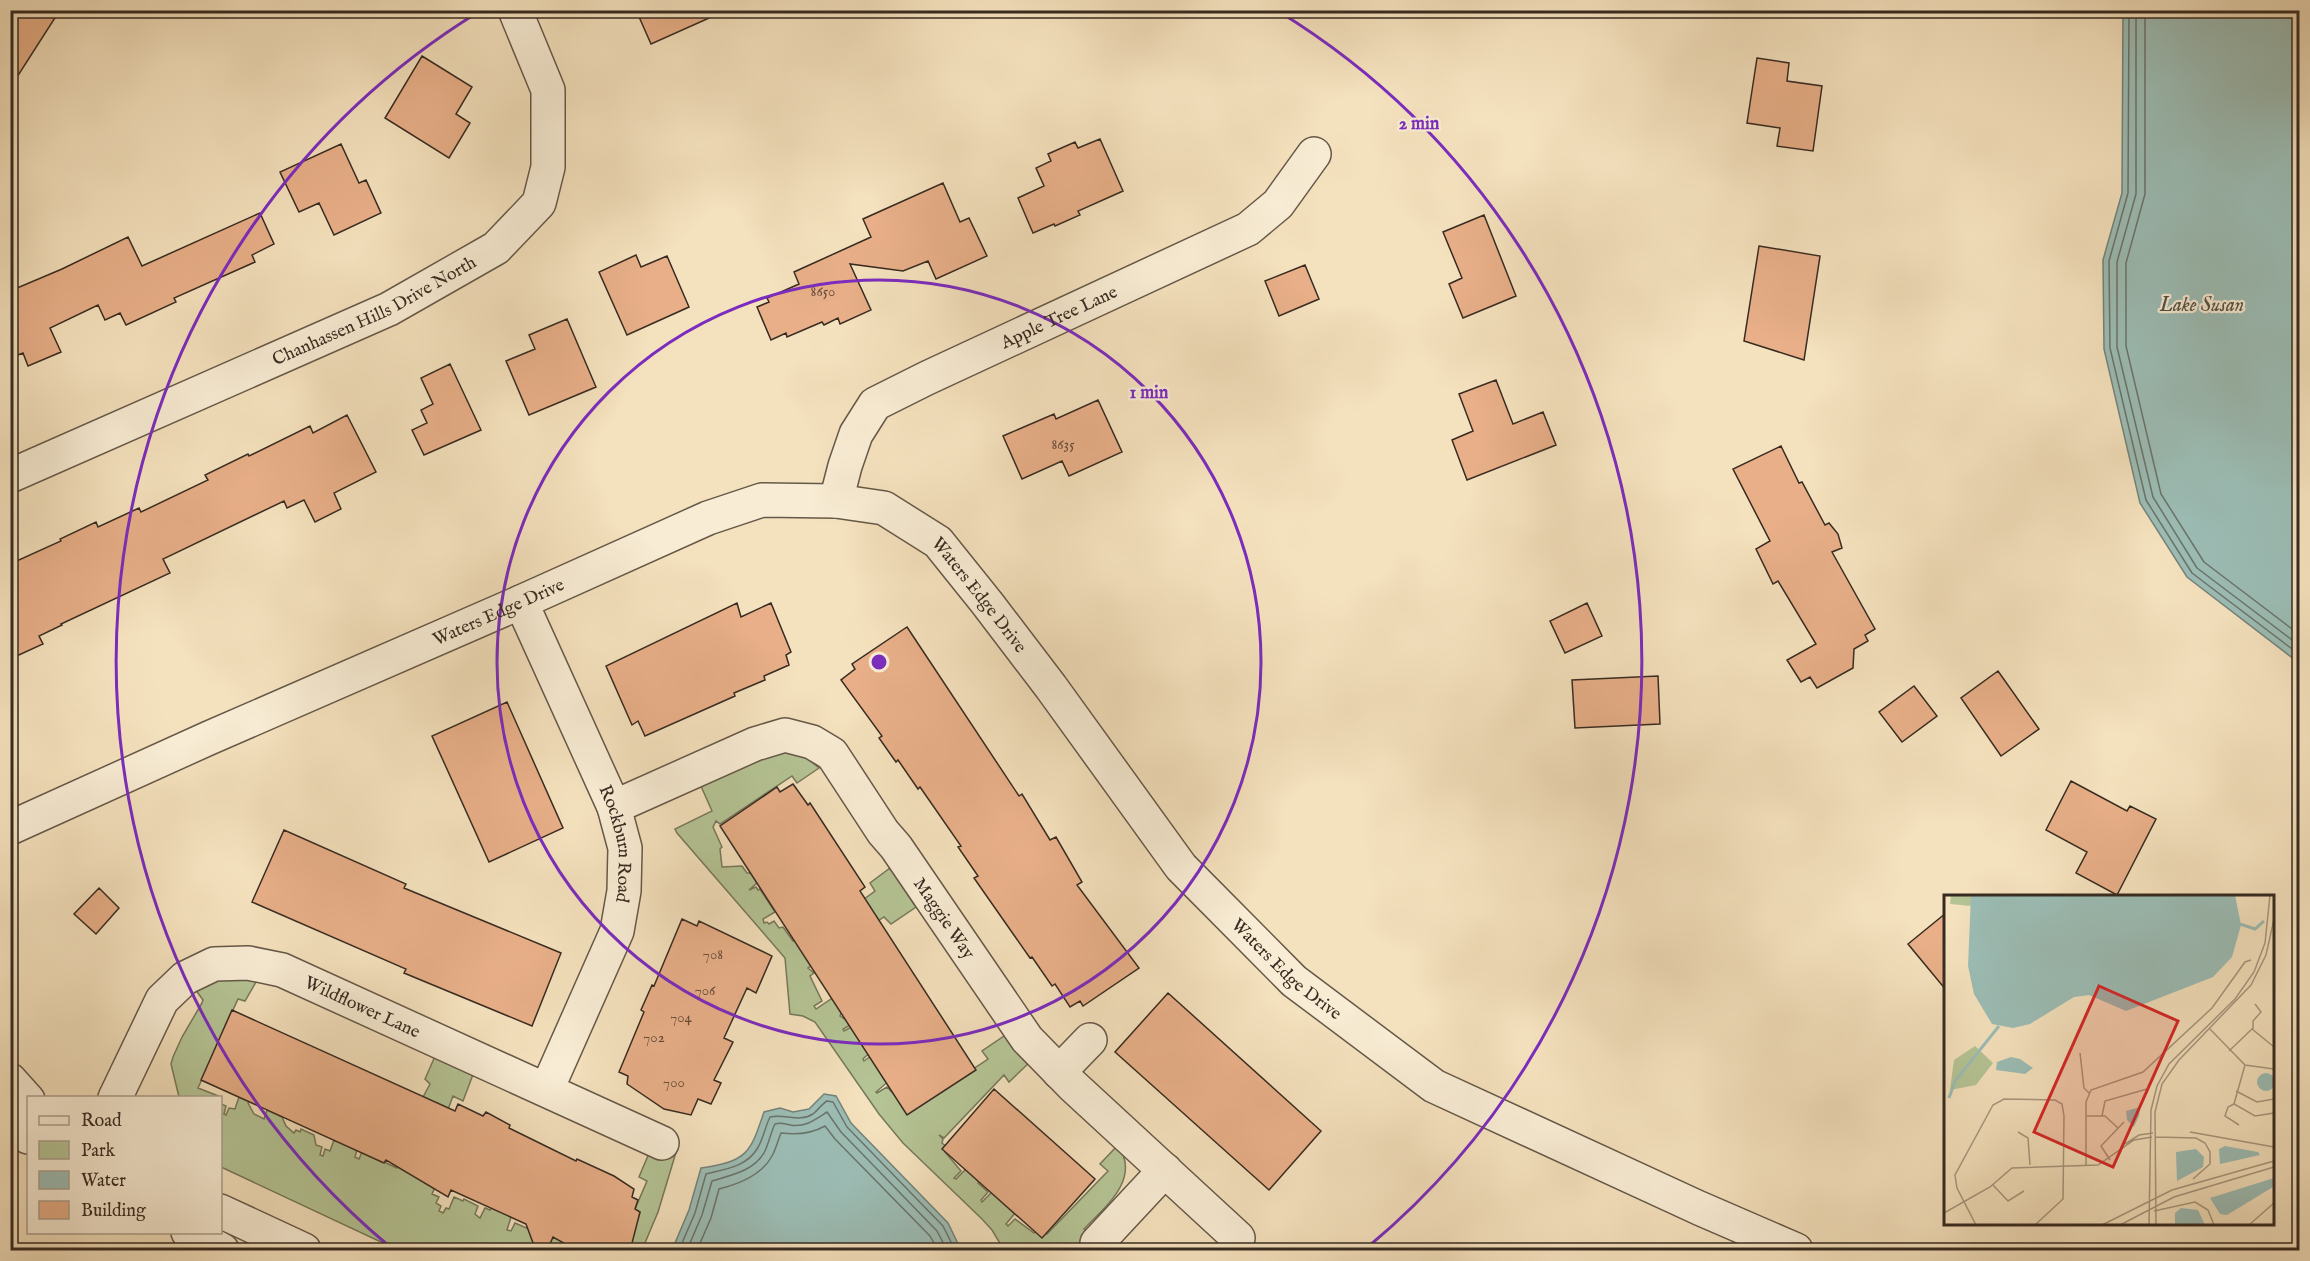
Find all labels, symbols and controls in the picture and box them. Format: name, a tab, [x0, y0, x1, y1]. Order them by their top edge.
text: 2 min	[1399, 113, 1440, 136]
street label: Chanhassen Hills Drive North	[269, 251, 481, 372]
street label: Apple Tree Lane	[997, 281, 1121, 356]
house number: 8650	[811, 282, 835, 301]
water label: Lake Susan	[2159, 293, 2244, 318]
text: 1 min	[1130, 382, 1169, 405]
house number: 8635	[1051, 435, 1075, 454]
street label: Waters Edge Drive	[926, 533, 1031, 658]
street label: Waters Edge Drive	[430, 574, 568, 652]
centre of rings	[869, 652, 889, 672]
street label: Rockburn Road	[593, 782, 635, 905]
street label: Maggie Way	[907, 874, 979, 964]
inset map	[1944, 895, 2274, 1225]
street label: Waters Edge Drive	[1226, 914, 1346, 1026]
house number: 708	[703, 945, 723, 964]
street label: Wildflower Lane	[300, 972, 423, 1044]
house number: 706	[695, 981, 716, 1000]
house number: 704	[670, 1008, 693, 1027]
house number: 702	[643, 1028, 665, 1047]
house number: 700	[663, 1073, 685, 1092]
legend	[27, 1096, 222, 1234]
text: Road	[81, 1110, 122, 1133]
text: Park	[81, 1140, 116, 1163]
text: Water	[81, 1170, 126, 1193]
text: Building	[81, 1200, 146, 1223]

